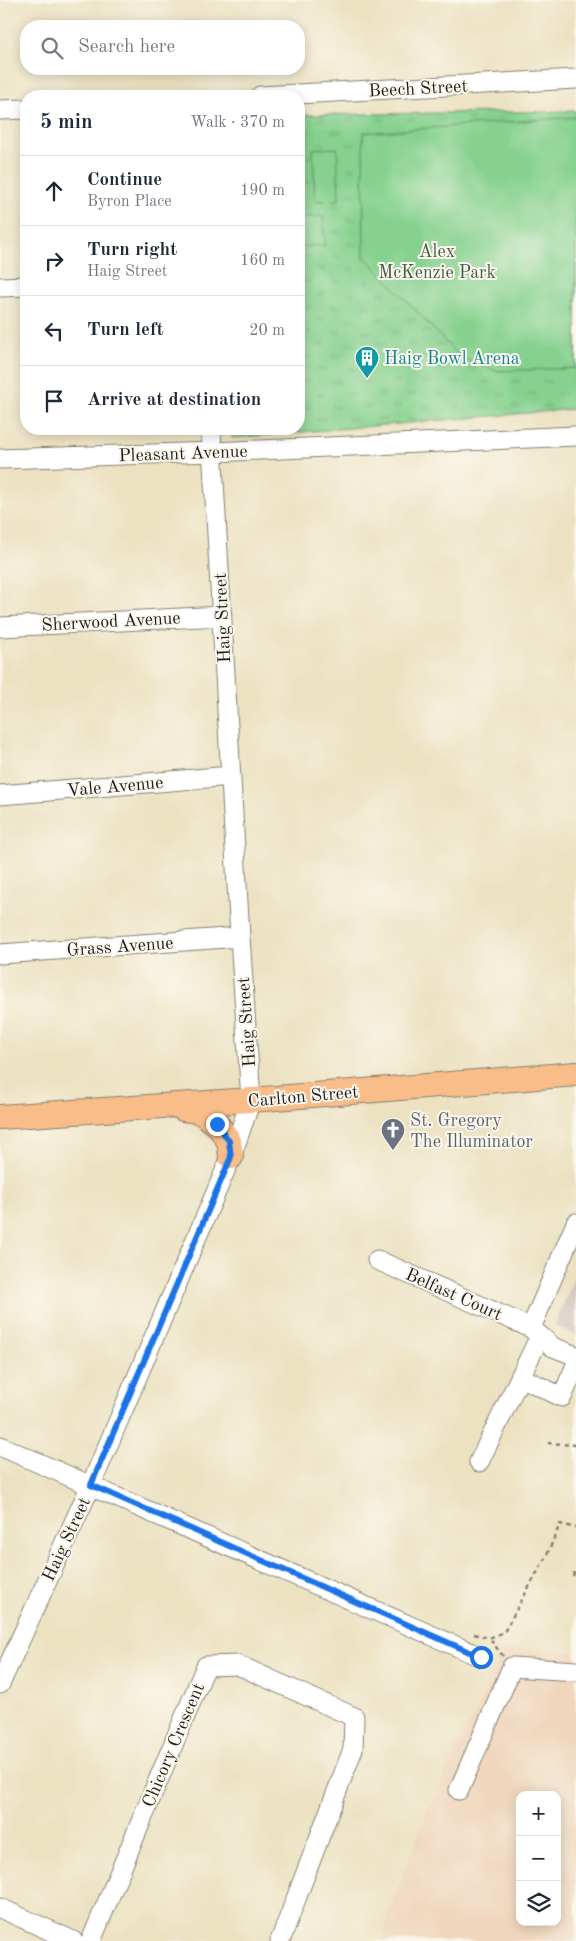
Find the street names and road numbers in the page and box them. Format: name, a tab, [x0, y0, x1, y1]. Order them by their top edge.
street label: Beech Street	[368, 77, 468, 101]
street label: Pleasant Avenue	[118, 443, 248, 465]
street label: Haig Street	[212, 572, 234, 664]
street label: Sherwood Avenue	[41, 609, 181, 635]
street label: Vale Avenue	[66, 774, 164, 800]
street label: Grass Avenue	[66, 934, 174, 960]
street label: Haig Street	[235, 976, 259, 1068]
street label: Carlton Street	[247, 1083, 359, 1111]
street label: Belfast Court	[403, 1266, 505, 1324]
street label: Haig Street	[40, 1495, 94, 1584]
street label: Chicory Crescent	[140, 1681, 208, 1810]

